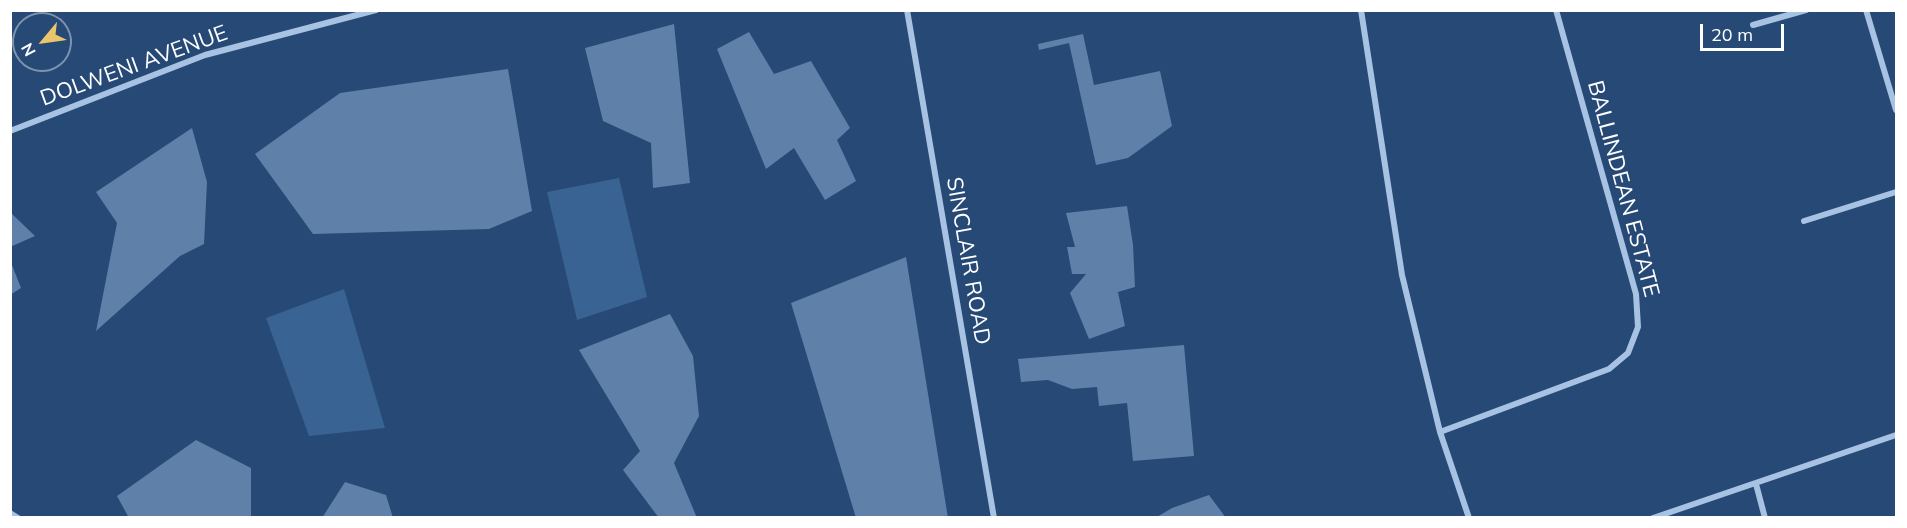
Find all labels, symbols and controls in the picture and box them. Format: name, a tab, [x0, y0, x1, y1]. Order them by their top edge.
north arrow	[12, 12, 72, 72]
scale bar	[1703, 12, 1787, 50]
street label: DOLWENI AVENUE	[37, 20, 231, 112]
text: 20 m	[1711, 23, 1753, 46]
text: N	[16, 40, 40, 60]
street label: BALLINDEAN ESTATE	[1581, 78, 1665, 300]
street label: SINCLAIR ROAD	[940, 175, 996, 347]

